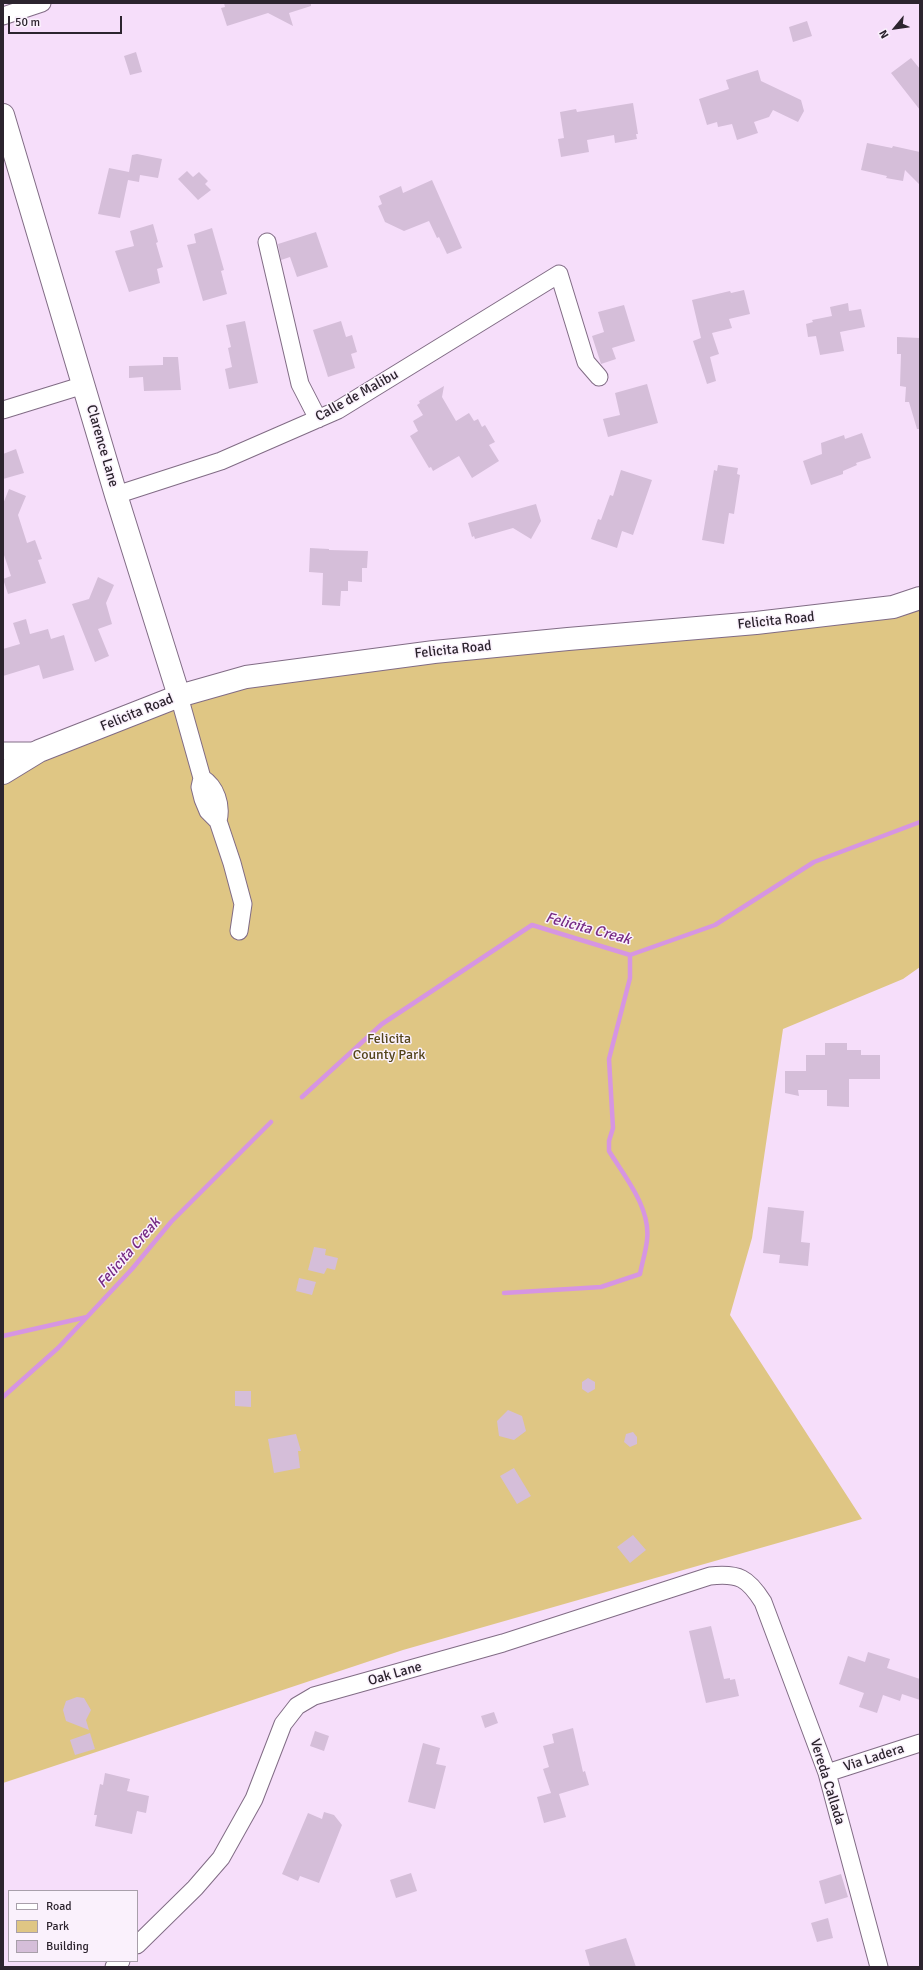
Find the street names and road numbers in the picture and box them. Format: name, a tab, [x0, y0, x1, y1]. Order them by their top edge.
street label: Calle de Malibu	[313, 366, 401, 426]
street label: Clarence Lane	[82, 403, 122, 489]
street label: Felicita Road	[737, 609, 815, 633]
street label: Felicita Road	[414, 638, 492, 662]
street label: Felicita Road	[98, 691, 176, 735]
street label: Oak Lane	[366, 1658, 424, 1690]
street label: Vereda Callada	[806, 1737, 848, 1827]
street label: Via Ladera	[842, 1740, 906, 1776]

